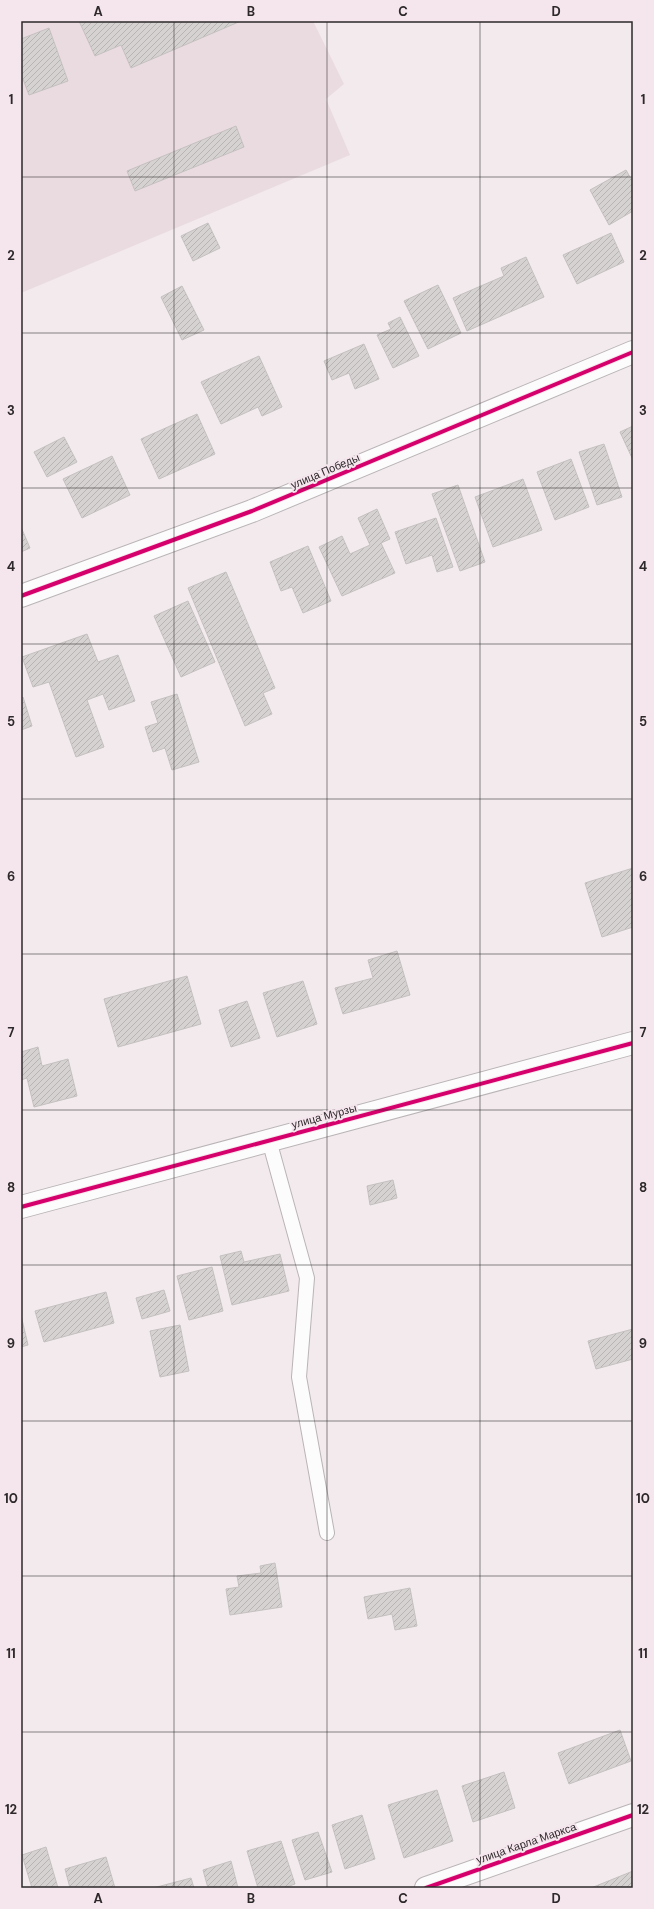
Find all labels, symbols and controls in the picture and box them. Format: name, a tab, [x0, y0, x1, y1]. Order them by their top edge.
text: A	[93, 3, 103, 20]
text: B	[247, 3, 255, 20]
text: C	[398, 3, 408, 20]
text: D	[551, 3, 561, 20]
text: 1	[9, 91, 13, 108]
text: 1	[641, 91, 645, 108]
text: 2	[7, 247, 15, 264]
text: 2	[639, 247, 647, 264]
text: 3	[7, 402, 15, 419]
text: 3	[639, 402, 647, 419]
street label: улица Победы	[288, 450, 362, 492]
text: 4	[7, 558, 15, 575]
text: 4	[639, 558, 647, 575]
text: 5	[7, 713, 15, 730]
text: 5	[639, 713, 647, 730]
text: 6	[7, 868, 15, 885]
text: 6	[639, 868, 647, 885]
text: 7	[8, 1024, 15, 1041]
text: 7	[640, 1024, 647, 1041]
street label: улица Мурзы	[290, 1101, 358, 1131]
text: 8	[7, 1179, 15, 1196]
text: 8	[639, 1179, 647, 1196]
text: 9	[7, 1335, 15, 1352]
text: 9	[639, 1335, 647, 1352]
text: 10	[4, 1490, 18, 1507]
text: 10	[636, 1490, 650, 1507]
text: 11	[6, 1645, 16, 1662]
text: 11	[638, 1645, 648, 1662]
text: 12	[5, 1801, 17, 1818]
text: 12	[637, 1801, 649, 1818]
street label: улица Карла Маркса	[474, 1819, 579, 1867]
text: A	[93, 1890, 103, 1907]
text: B	[247, 1890, 255, 1907]
text: C	[398, 1890, 408, 1907]
text: D	[551, 1890, 561, 1907]

